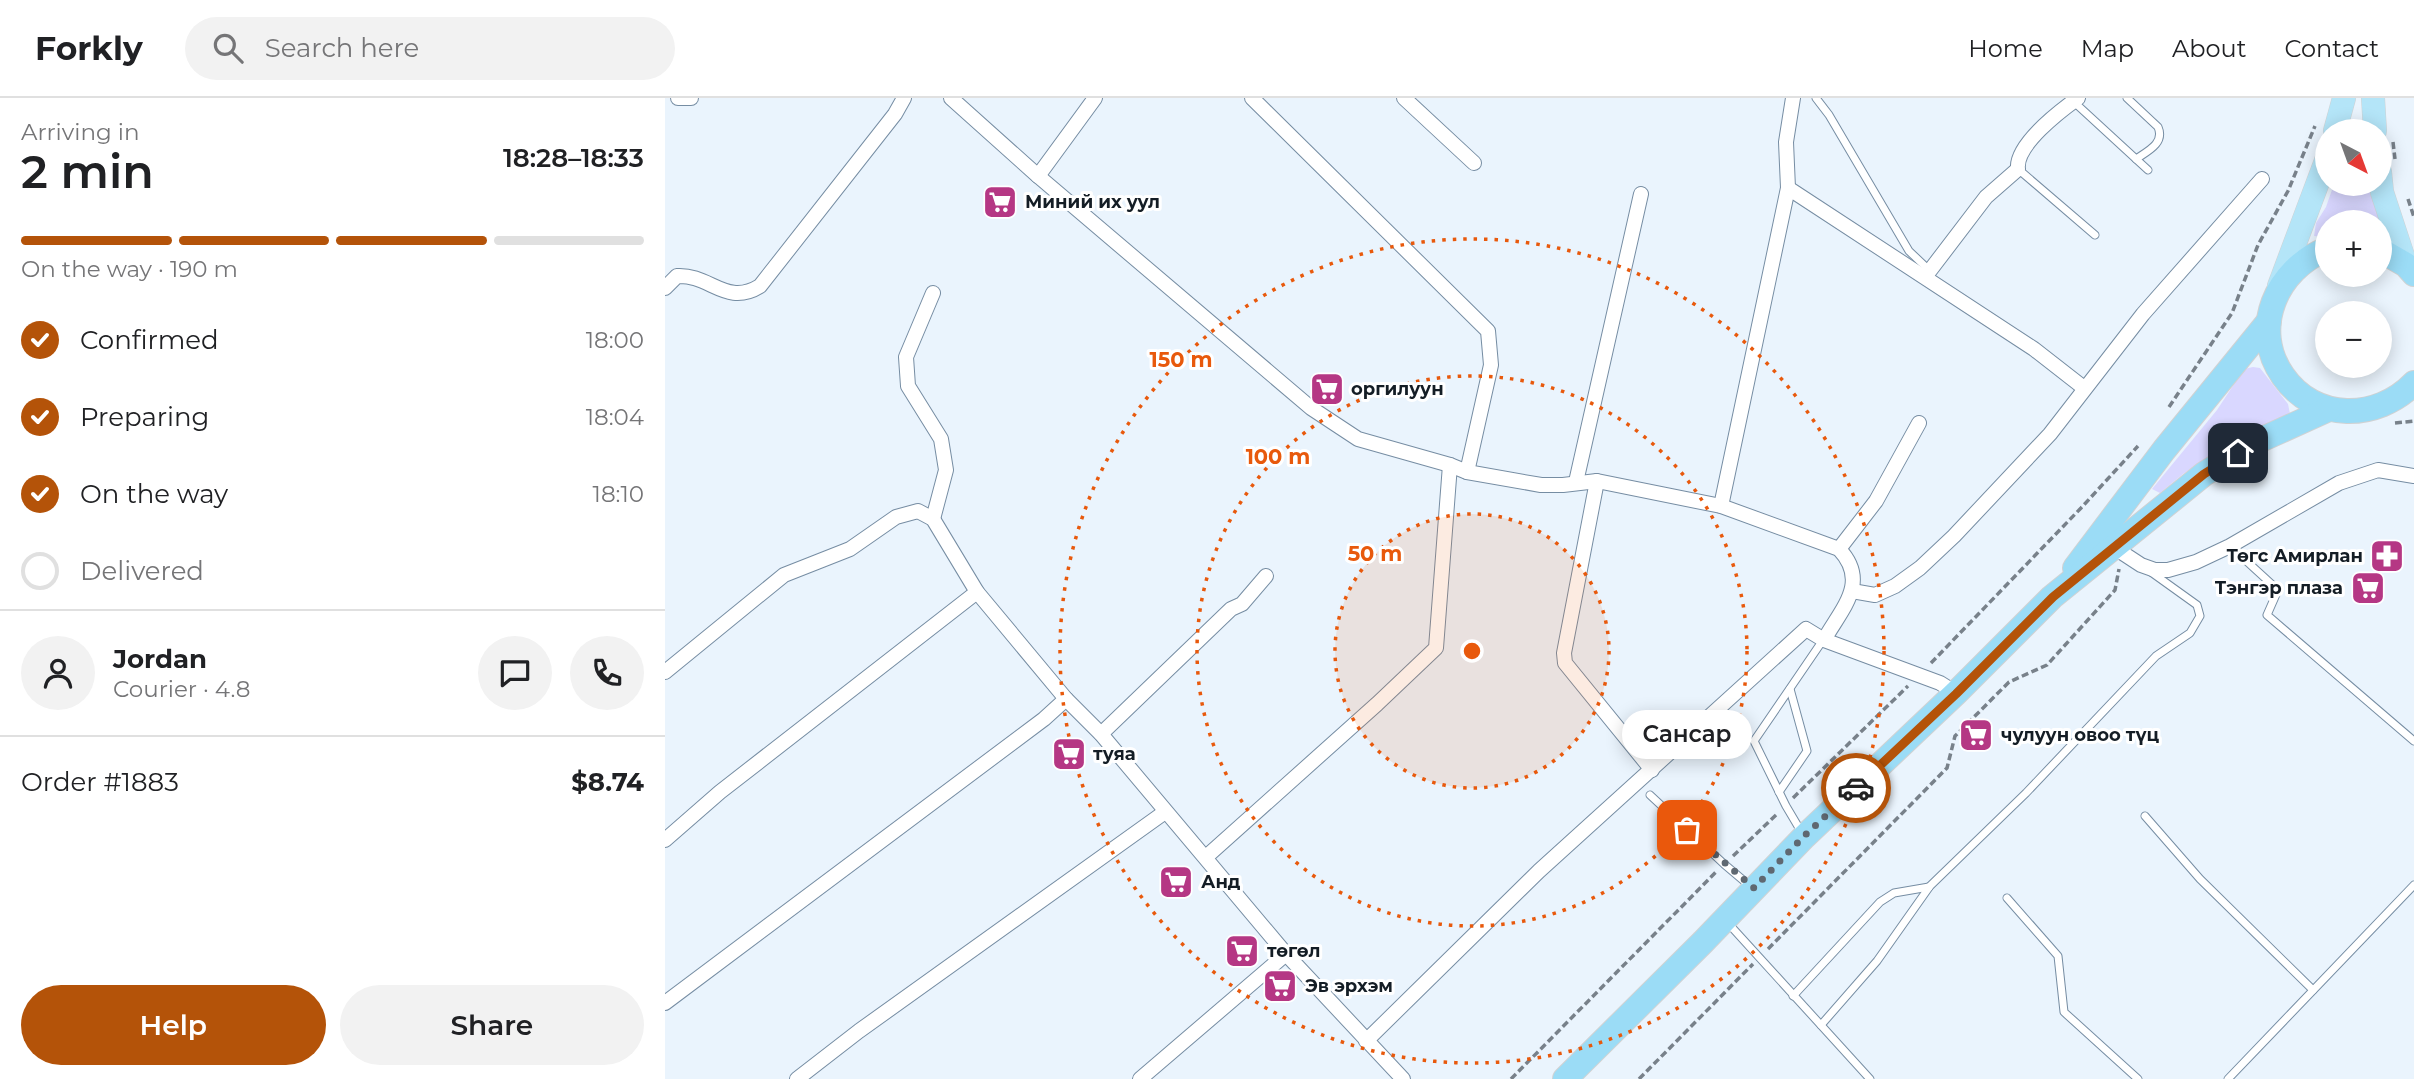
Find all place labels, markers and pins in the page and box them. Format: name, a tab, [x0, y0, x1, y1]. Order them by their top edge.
supermarket icon: Миний их уул	[981, 183, 1019, 221]
place label: Миний их уул	[1025, 191, 1160, 213]
supermarket icon: оргилуун	[1308, 370, 1346, 408]
place label: оргилуун	[1351, 378, 1444, 400]
pin	[2208, 423, 2268, 483]
pharmacy icon: Төгс Амирлан	[2368, 537, 2406, 575]
place label: Төгс Амирлан	[2227, 545, 2363, 567]
supermarket icon: Тэнгэр плаза	[2349, 569, 2387, 607]
place label: Тэнгэр плаза	[2215, 577, 2343, 599]
centre of rings	[1460, 639, 1484, 663]
callout: Сансар	[1622, 711, 1752, 760]
supermarket icon: чулуун овоо түц	[1957, 716, 1995, 754]
place label: чулуун овоо түц	[2001, 724, 2160, 746]
supermarket icon: туяа	[1050, 735, 1088, 773]
place label: туяа	[1093, 743, 1136, 765]
pin	[1657, 800, 1717, 860]
supermarket icon: Анд	[1157, 863, 1195, 901]
place label: Анд	[1201, 871, 1241, 893]
supermarket icon: төгөл	[1223, 932, 1261, 970]
place label: төгөл	[1267, 940, 1321, 962]
supermarket icon: Эв эрхэм	[1261, 967, 1299, 1005]
place label: Эв эрхэм	[1305, 975, 1393, 997]

